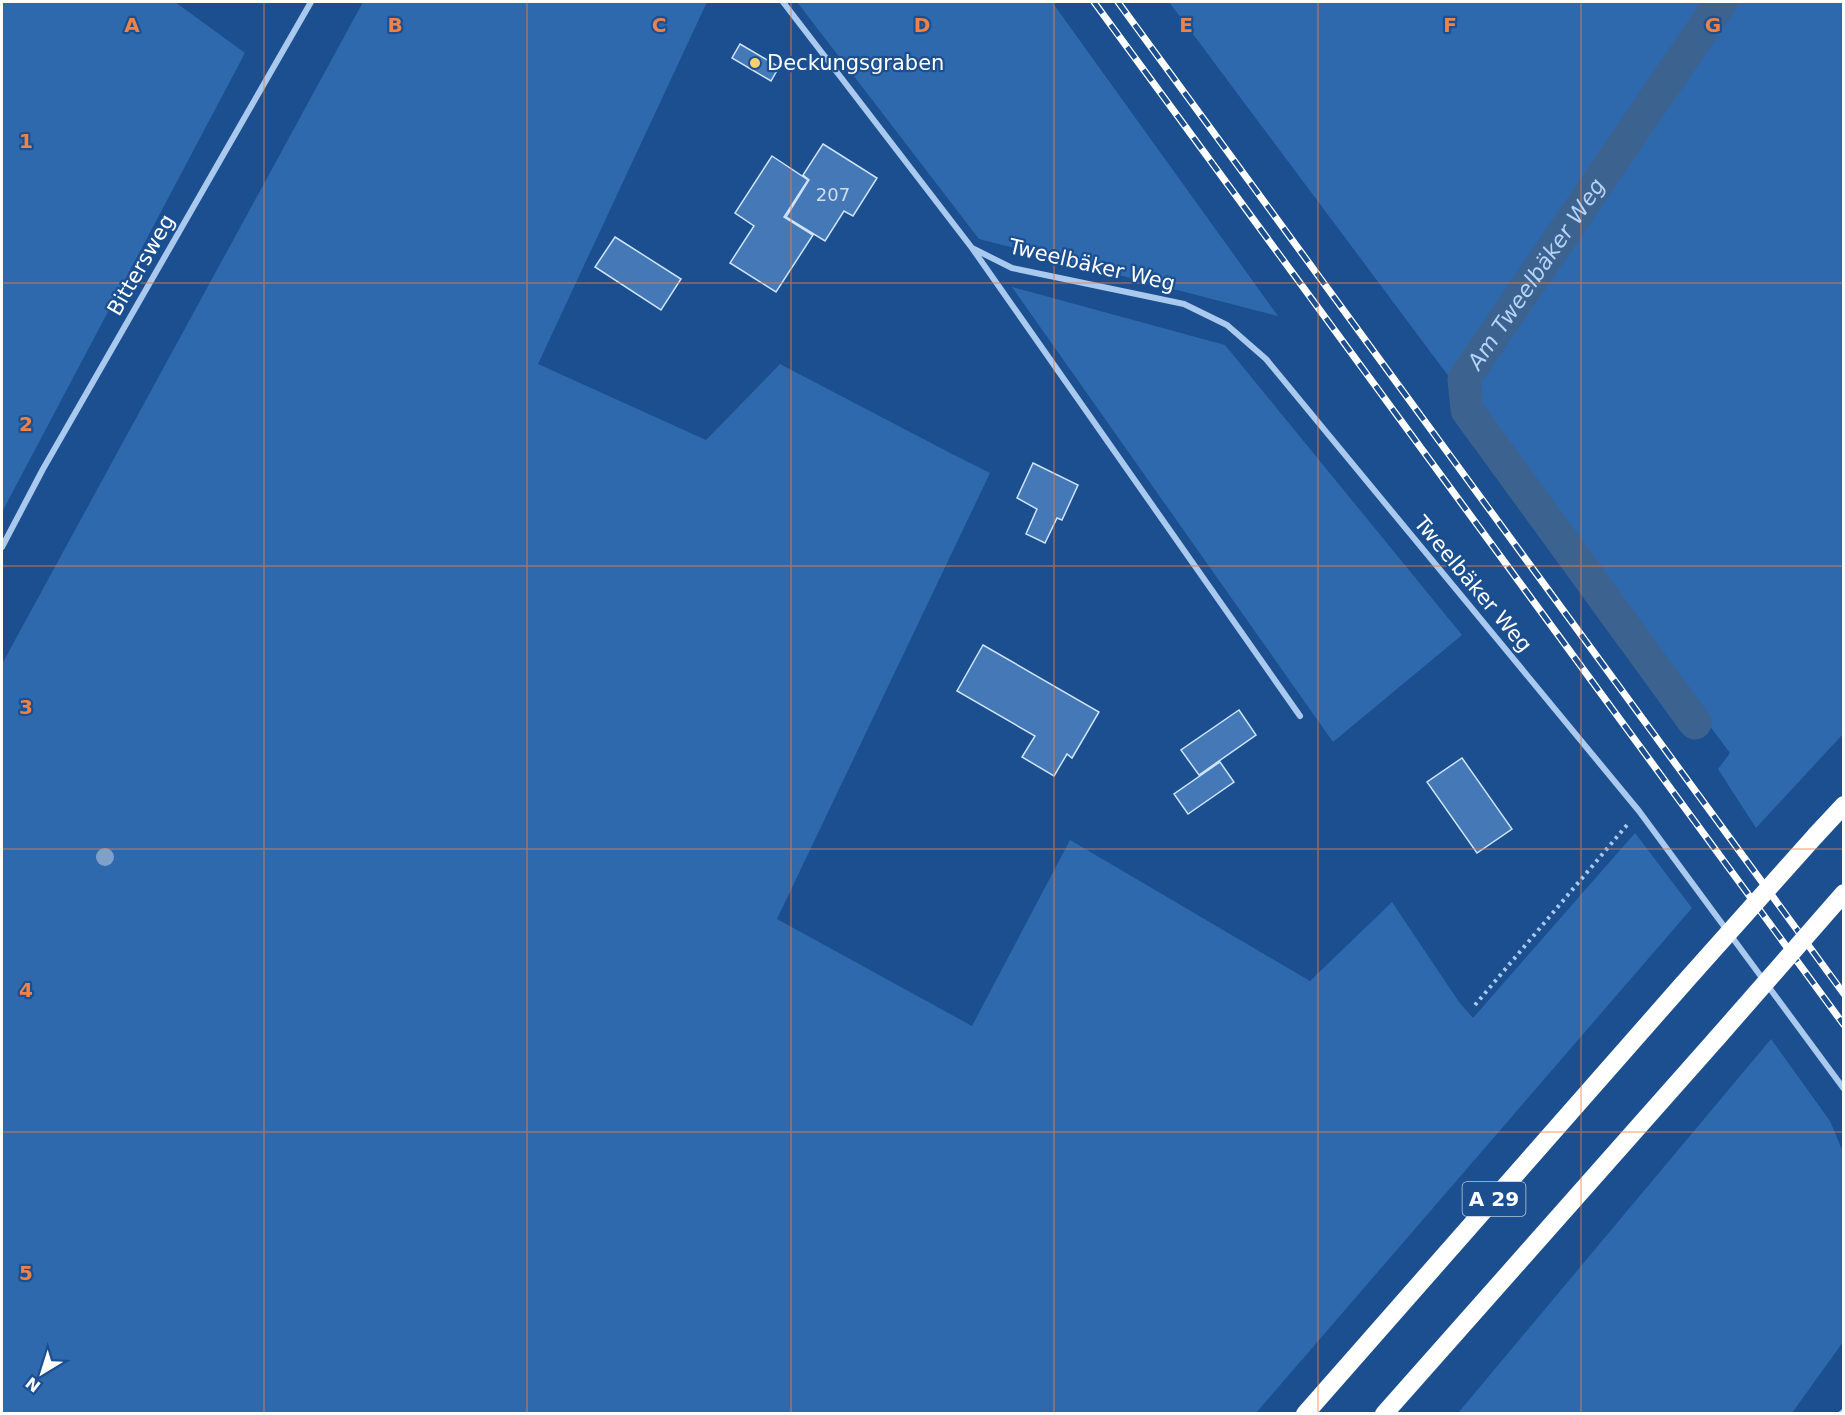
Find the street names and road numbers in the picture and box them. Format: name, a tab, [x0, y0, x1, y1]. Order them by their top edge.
street label: Bittersweg	[102, 210, 180, 320]
street label: Tweelbäker Weg	[1006, 234, 1177, 296]
street label: Tweelbäker Weg	[1409, 510, 1537, 657]
road number: A 29	[1462, 1182, 1526, 1216]

